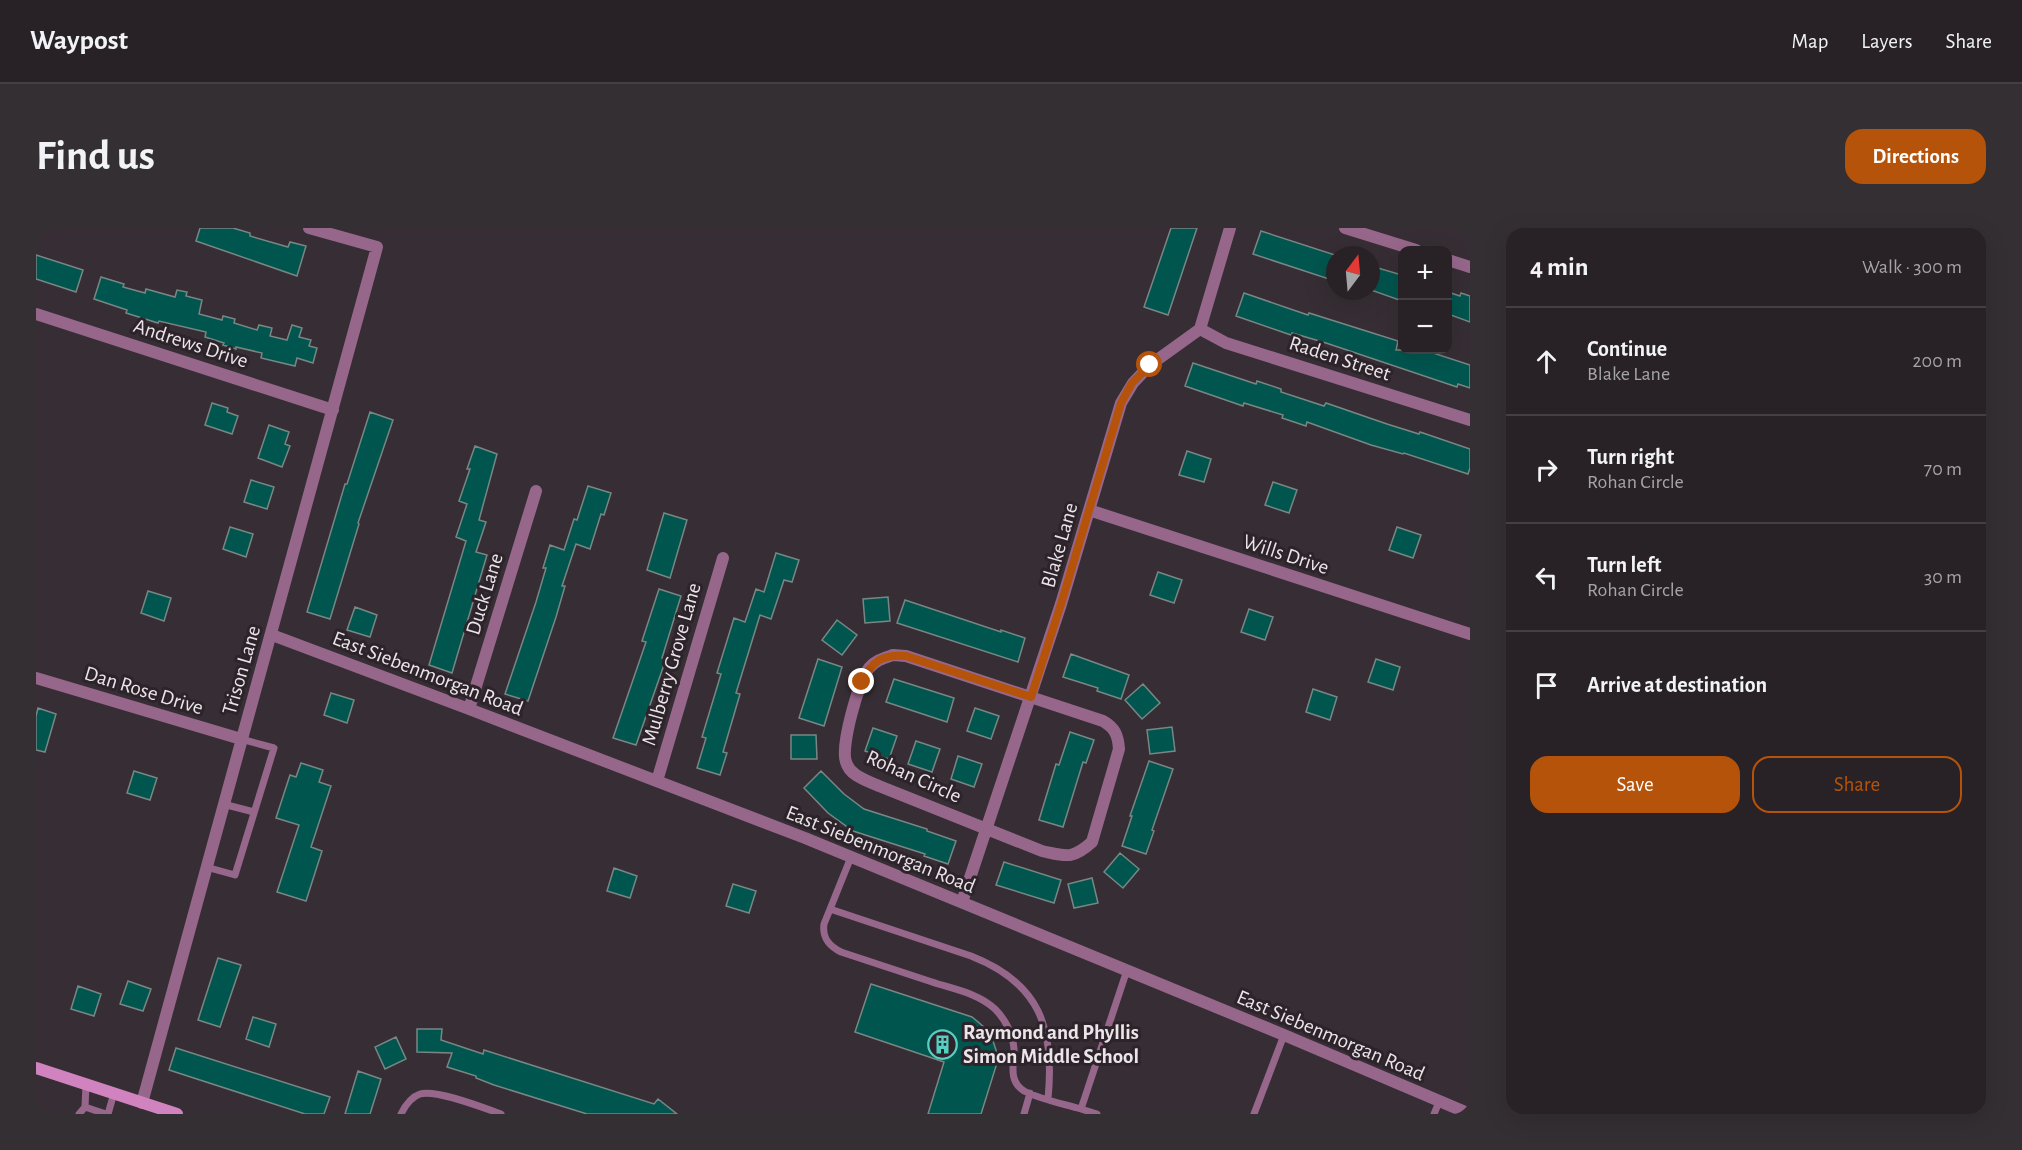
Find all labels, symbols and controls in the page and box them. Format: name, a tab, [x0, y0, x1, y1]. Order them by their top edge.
text: Waypost	[30, 27, 128, 55]
text: Map	[1792, 31, 1828, 52]
text: Layers	[1861, 31, 1912, 52]
text: Share	[1945, 31, 1992, 52]
button: Directions	[1845, 129, 1986, 184]
text: Find us	[36, 135, 155, 177]
north arrow	[1326, 246, 1380, 300]
map controls	[1398, 246, 1452, 354]
button: +	[1398, 246, 1452, 300]
text: 4 min	[1530, 254, 1589, 280]
text: Walk · 300 m	[1862, 257, 1962, 277]
button: −	[1398, 300, 1452, 354]
street label: Andrews Drive	[131, 315, 251, 372]
street label: Raden Street	[1287, 332, 1393, 385]
text: Continue	[1587, 338, 1667, 360]
icon: ahead	[1530, 345, 1563, 378]
route start	[1136, 351, 1162, 377]
text: 200 m	[1912, 351, 1962, 371]
text: Blake Lane	[1587, 364, 1670, 384]
text: Turn right	[1587, 446, 1674, 468]
icon: right	[1530, 453, 1563, 486]
text: 70 m	[1924, 459, 1962, 479]
text: Rohan Circle	[1587, 472, 1684, 492]
street label: Blake Lane	[1037, 500, 1082, 590]
street label: Wills Drive	[1240, 531, 1331, 578]
street label: Duck Lane	[462, 551, 507, 637]
text: Turn left	[1587, 554, 1661, 576]
icon: left	[1530, 561, 1563, 594]
text: 30 m	[1924, 567, 1962, 587]
street label: Mulberry Grove Lane	[638, 580, 705, 748]
text: Rohan Circle	[1587, 580, 1684, 600]
street label: Trison Lane	[219, 623, 264, 717]
street label: East Siebenmorgan Road	[330, 627, 526, 720]
street label: Dan Rose Drive	[82, 662, 206, 719]
route end	[848, 668, 874, 694]
icon: arrive	[1530, 669, 1563, 702]
text: Arrive at destination	[1587, 674, 1767, 696]
street label: Rohan Circle	[863, 746, 964, 807]
button: Save	[1530, 756, 1740, 813]
button: Share	[1752, 756, 1962, 813]
street label: East Siebenmorgan Road	[783, 802, 979, 897]
street label: East Siebenmorgan Road	[1234, 986, 1428, 1085]
place label: Raymond and Phyllis Simon Middle School	[963, 1022, 1139, 1067]
building icon: Raymond and Phyllis Simon Middle School	[926, 1028, 958, 1060]

